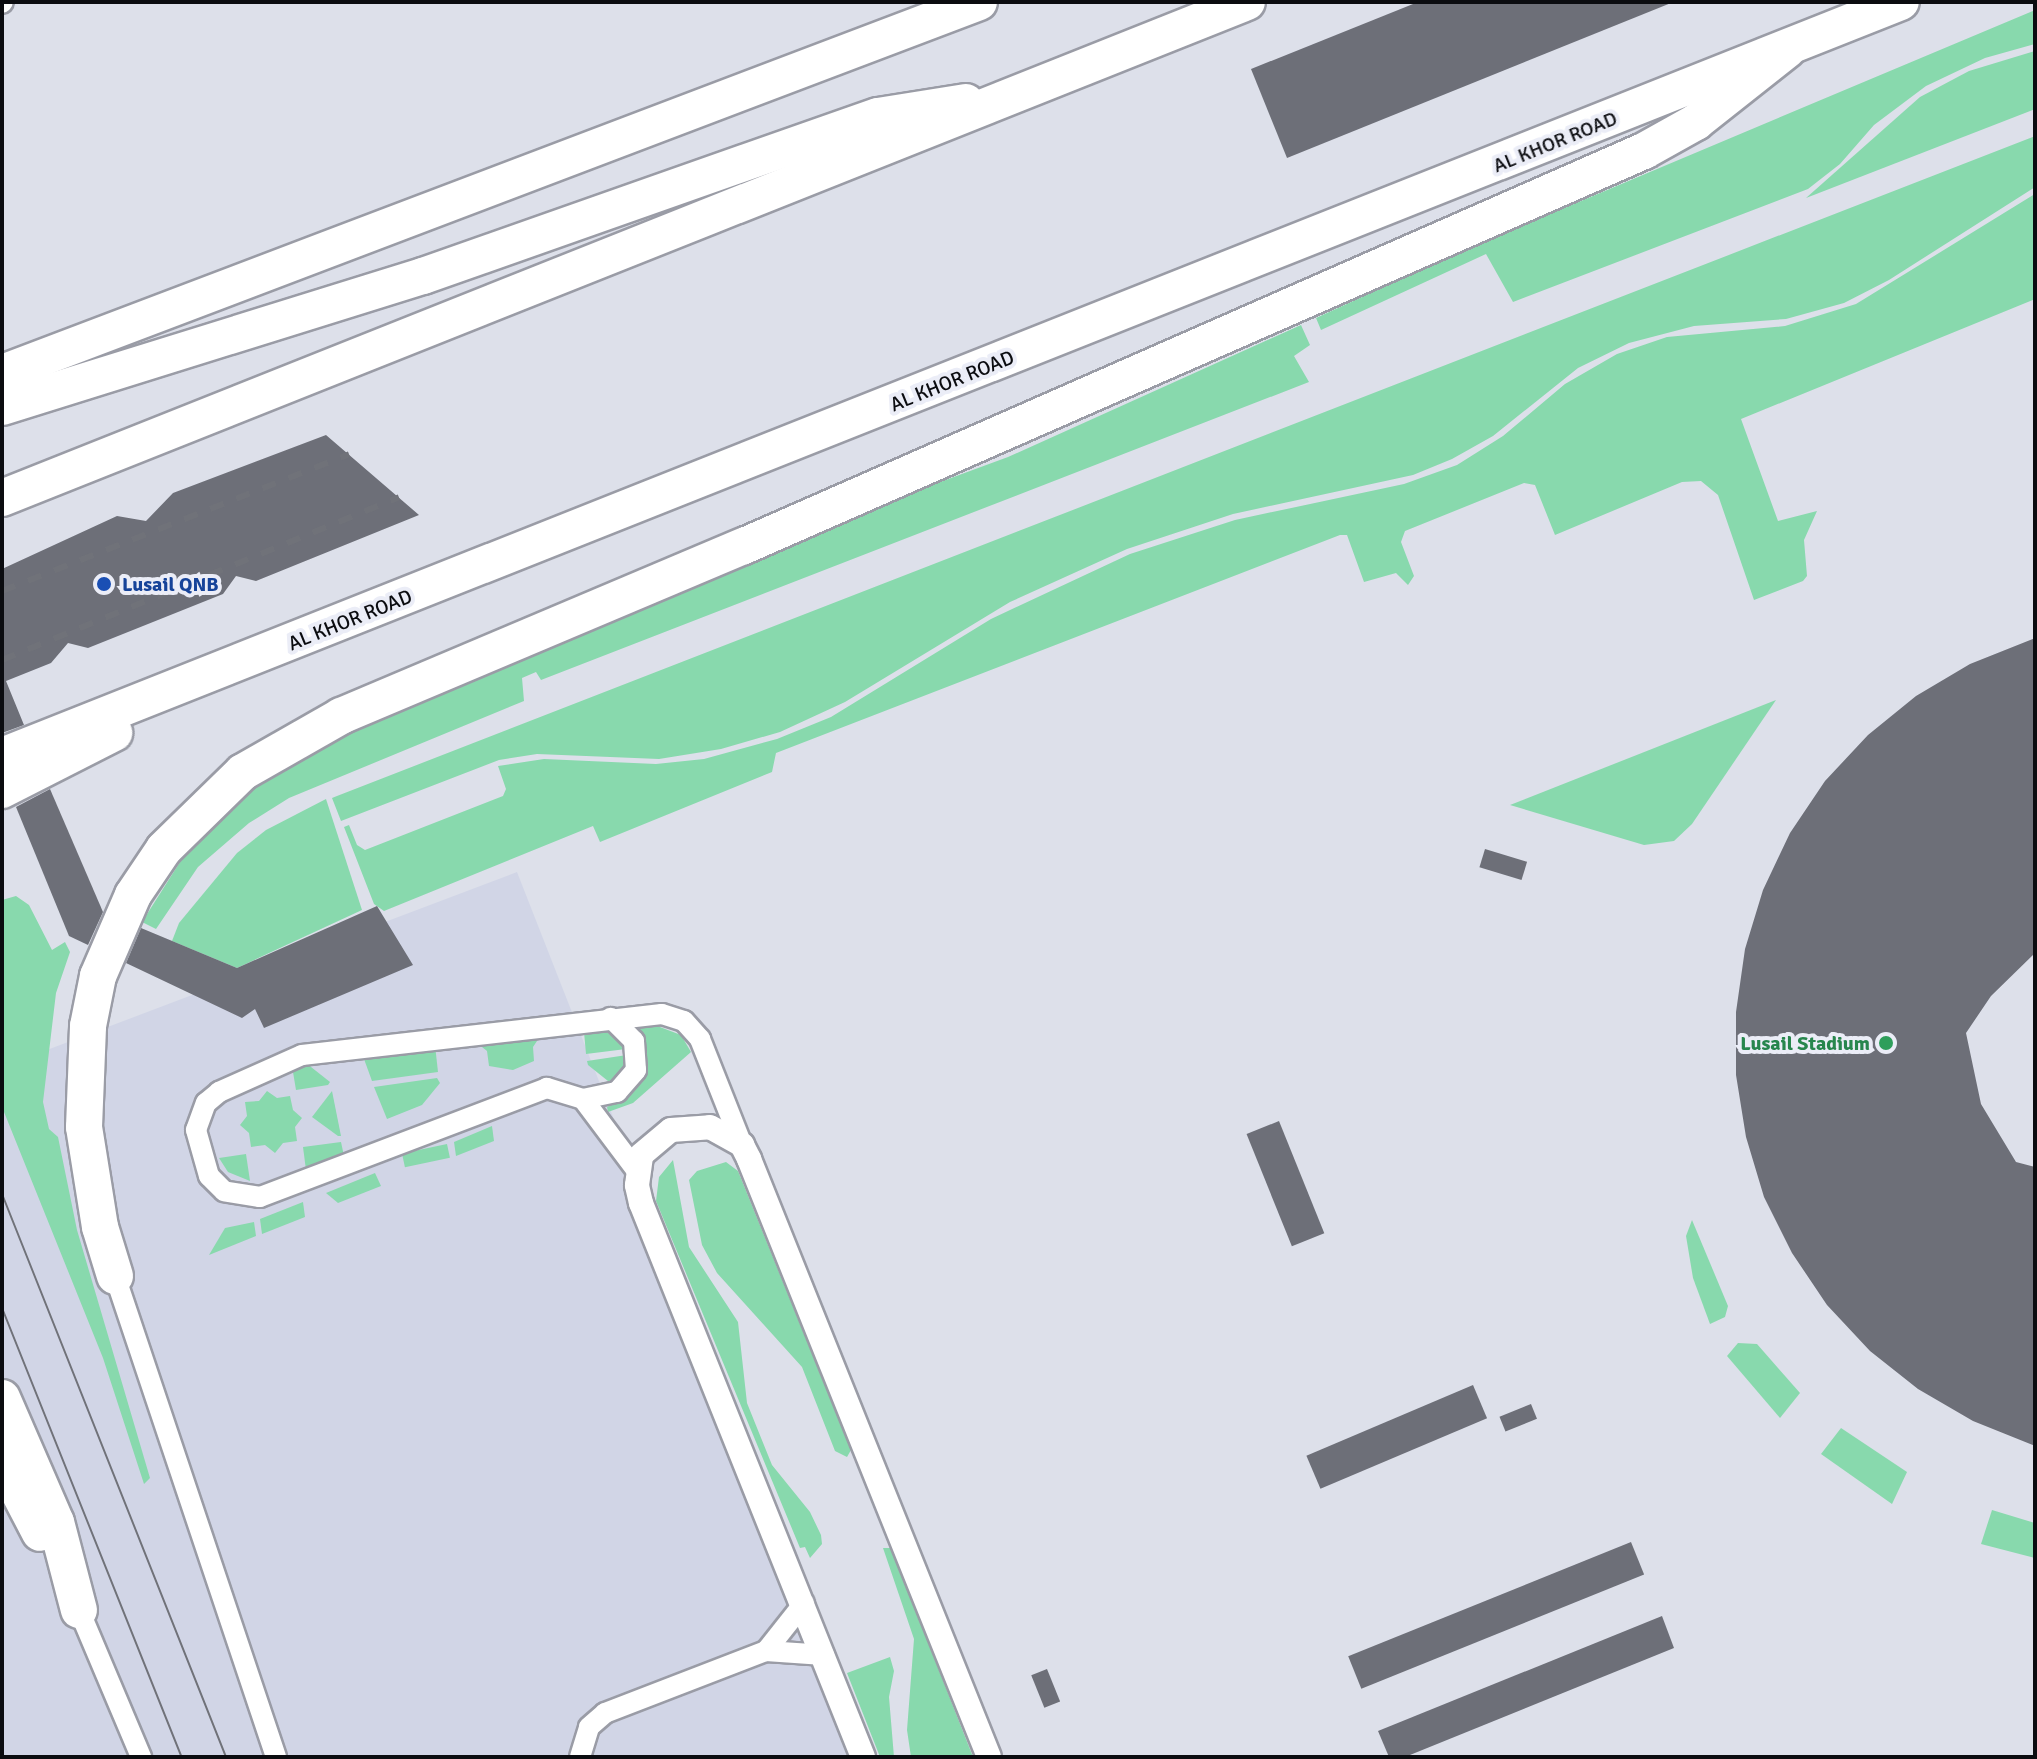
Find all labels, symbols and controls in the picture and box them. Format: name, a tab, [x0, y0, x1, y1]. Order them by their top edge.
street label: AL KHOR ROAD	[1489, 106, 1621, 178]
street label: AL KHOR ROAD	[886, 345, 1018, 417]
place label: Lusail QNB	[122, 572, 219, 596]
marker: Lusail QNB	[93, 573, 115, 595]
street label: AL KHOR ROAD	[284, 584, 416, 656]
place label: Lusail Stadium	[1740, 1031, 1870, 1055]
marker: Lusail Stadium	[1877, 1034, 1895, 1052]

